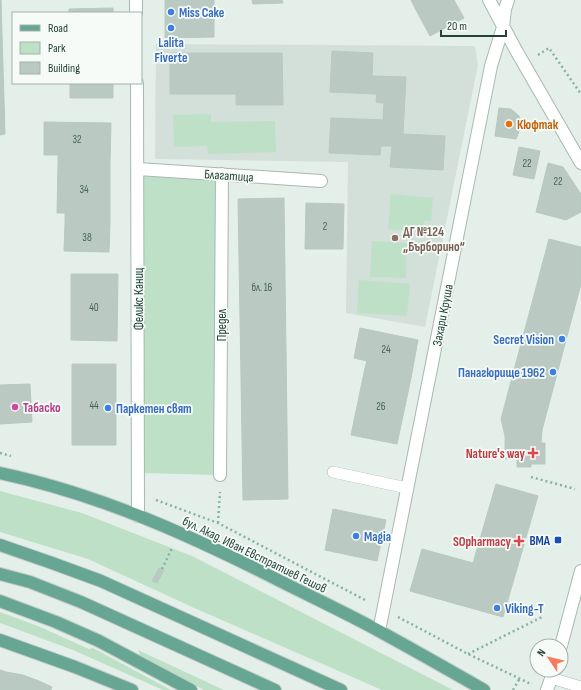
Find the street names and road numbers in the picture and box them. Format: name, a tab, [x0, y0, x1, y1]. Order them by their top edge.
street label: Благатица	[204, 166, 254, 186]
street label: Феликс Каниц	[131, 267, 147, 330]
street label: Захари Круша	[429, 283, 457, 347]
street label: Предел	[214, 308, 230, 341]
street label: бул. Акад. Иван Евстратиев Гешов	[180, 513, 329, 597]

